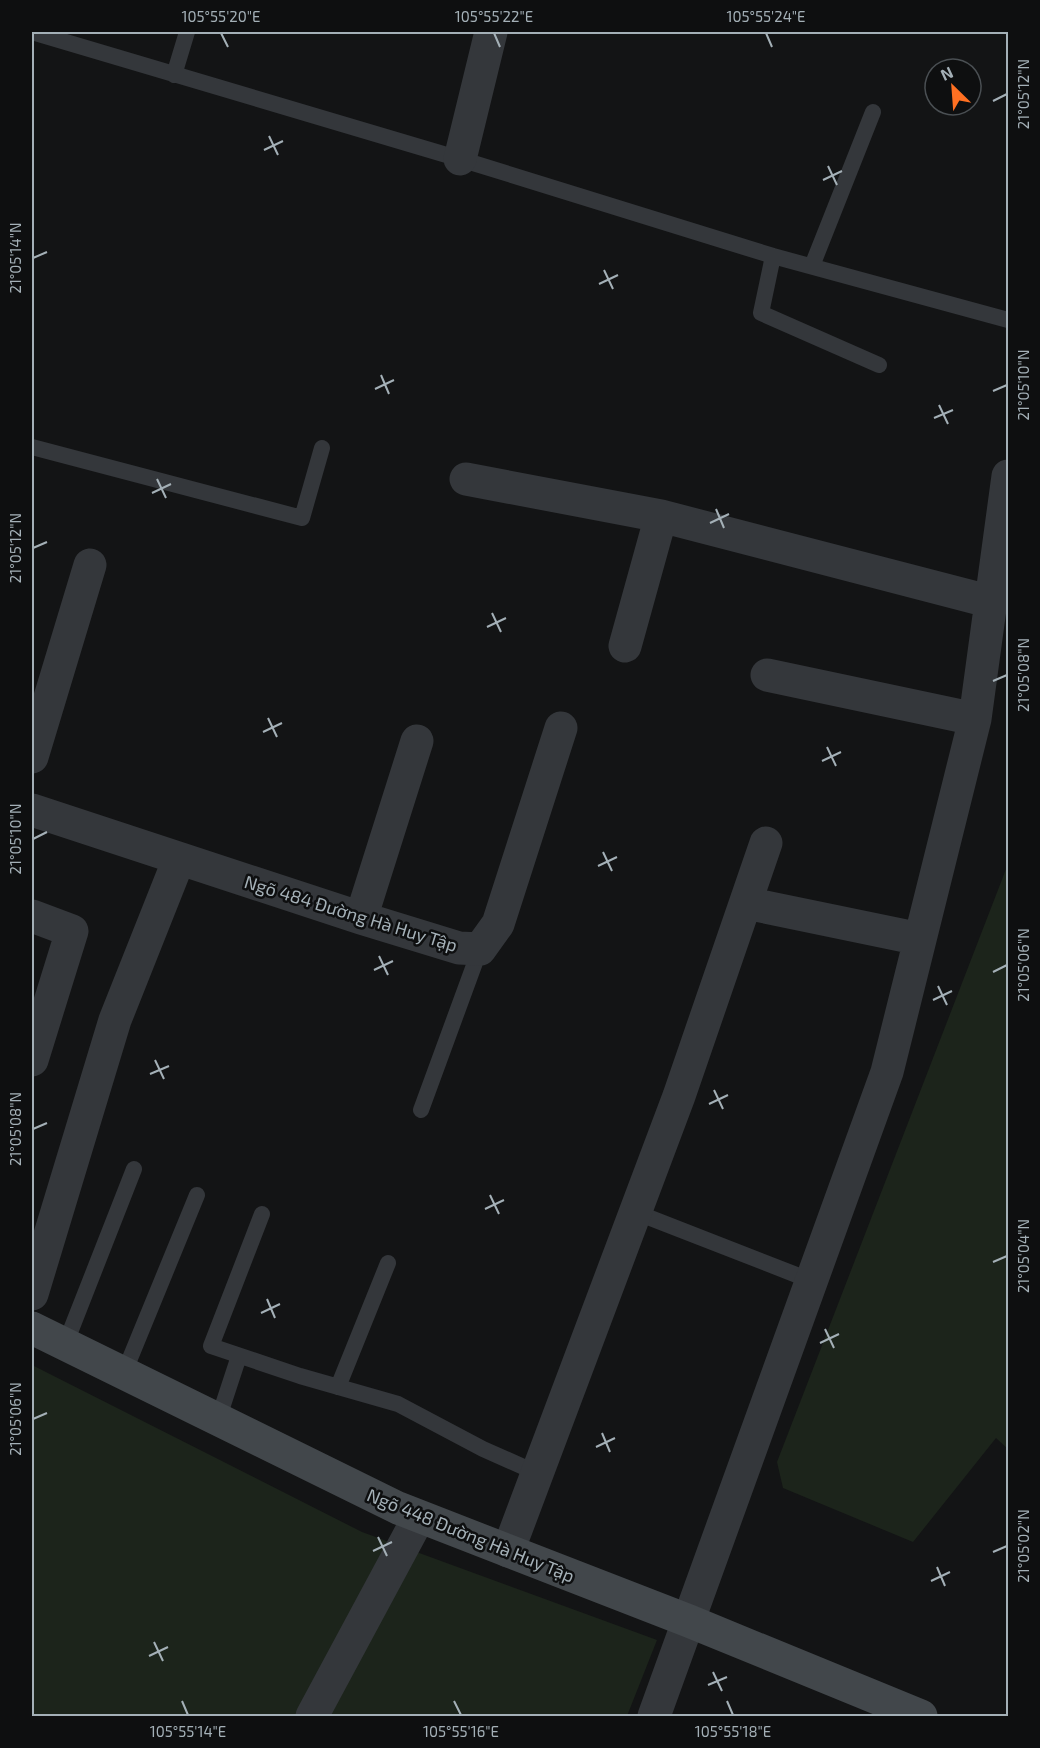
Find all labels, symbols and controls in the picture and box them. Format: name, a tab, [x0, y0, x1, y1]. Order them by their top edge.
text: 105°55'20"E	[182, 7, 260, 25]
text: 105°55'22"E	[455, 7, 533, 25]
text: 105°55'24"E	[726, 7, 806, 25]
north arrow	[923, 57, 983, 117]
text: 21°05'12"N	[1014, 59, 1032, 129]
text: N	[937, 62, 956, 84]
text: 21°05'14"N	[6, 222, 24, 294]
text: 21°05'10"N	[1014, 350, 1032, 420]
text: 21°05'12"N	[6, 513, 24, 583]
text: 21°05'08"N	[1014, 638, 1032, 712]
text: 21°05'10"N	[6, 804, 24, 874]
street label: Ngõ 484 Đường Hà Huy Tập	[242, 870, 460, 956]
text: 21°05'06"N	[1014, 928, 1032, 1002]
text: 21°05'08"N	[6, 1092, 24, 1166]
text: 21°05'04"N	[1014, 1219, 1032, 1293]
text: 21°05'06"N	[6, 1382, 24, 1456]
street label: Ngõ 448 Đường Hà Huy Tập	[364, 1483, 578, 1587]
text: 21°05'02"N	[1014, 1509, 1032, 1583]
text: 105°55'14"E	[150, 1722, 226, 1740]
text: 105°55'16"E	[423, 1722, 499, 1740]
text: 105°55'18"E	[695, 1722, 771, 1740]

